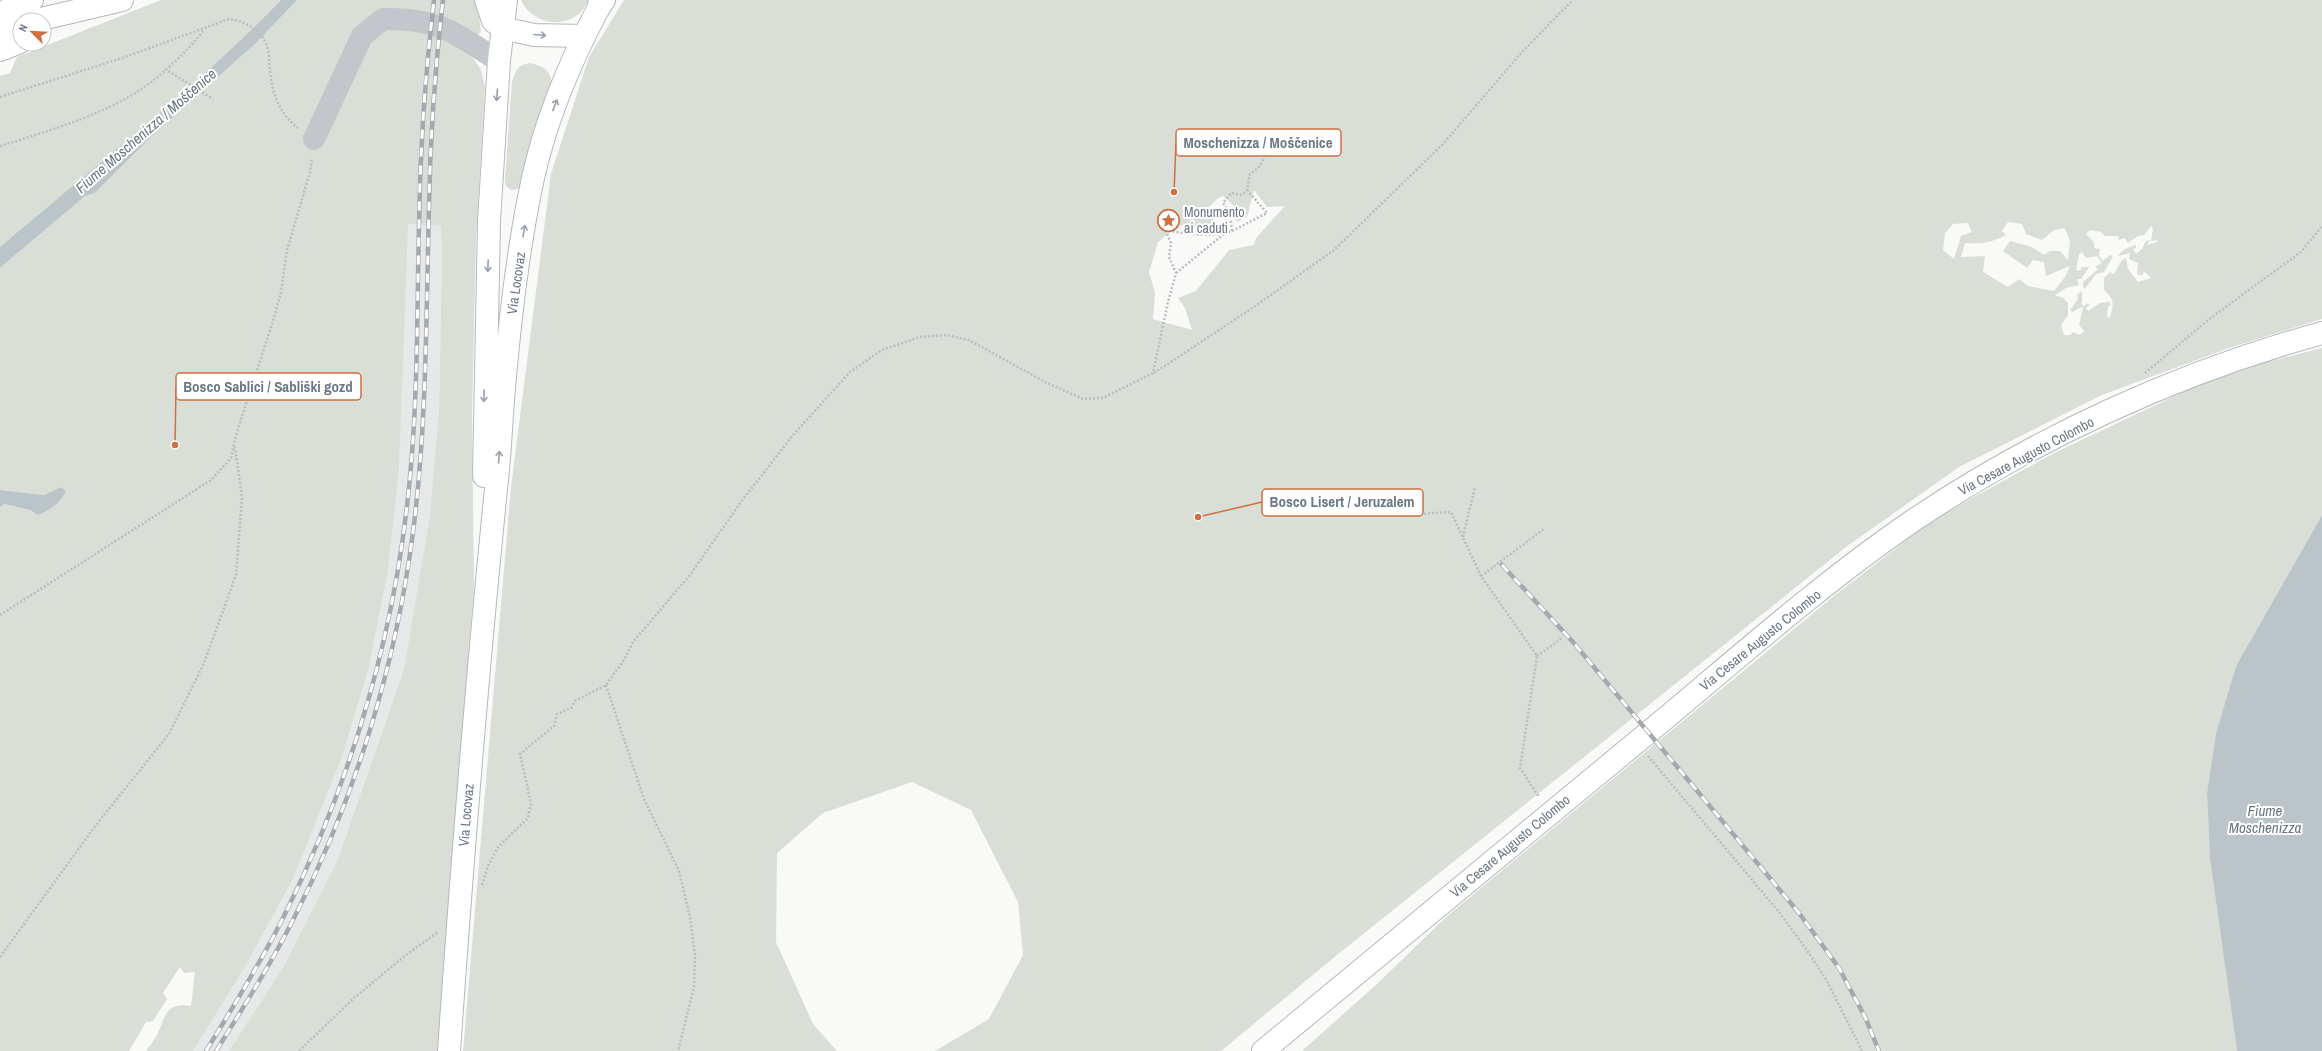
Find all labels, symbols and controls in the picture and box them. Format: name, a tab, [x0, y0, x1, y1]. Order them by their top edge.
north arrow	[12, 12, 52, 52]
text: N	[15, 22, 31, 34]
one-way arrow	[533, 32, 546, 39]
water label: Fiume Moschenizza / Moščenice	[71, 63, 221, 198]
one-way arrow	[493, 88, 501, 101]
one-way arrow	[552, 99, 560, 111]
callout: Moschenizza / Moščenice	[1176, 129, 1341, 156]
text: Moschenizza / Moščenice	[1183, 132, 1333, 153]
place label: Monumento ai caduti	[1184, 203, 1245, 237]
place icon: Monumento ai caduti	[1155, 207, 1181, 233]
one-way arrow	[520, 224, 528, 237]
street label: Via Locovaz	[503, 250, 529, 315]
one-way arrow	[484, 259, 492, 272]
callout: Bosco Sablici / Sabliški gozd	[176, 373, 361, 400]
text: Bosco Sablici / Sabliški gozd	[183, 376, 353, 397]
one-way arrow	[481, 389, 488, 402]
street label: Via Cesare Augusto Colombo	[1955, 413, 2097, 499]
one-way arrow	[495, 451, 502, 464]
callout: Bosco Lisert / Jeruzalem	[1262, 489, 1423, 516]
text: Bosco Lisert / Jeruzalem	[1270, 491, 1415, 512]
street label: Via Cesare Augusto Colombo	[1696, 585, 1824, 695]
street label: Via Locovaz	[454, 783, 478, 847]
street label: Via Cesare Augusto Colombo	[1446, 791, 1574, 901]
water label: Fiume Moschenizza	[2229, 800, 2301, 838]

